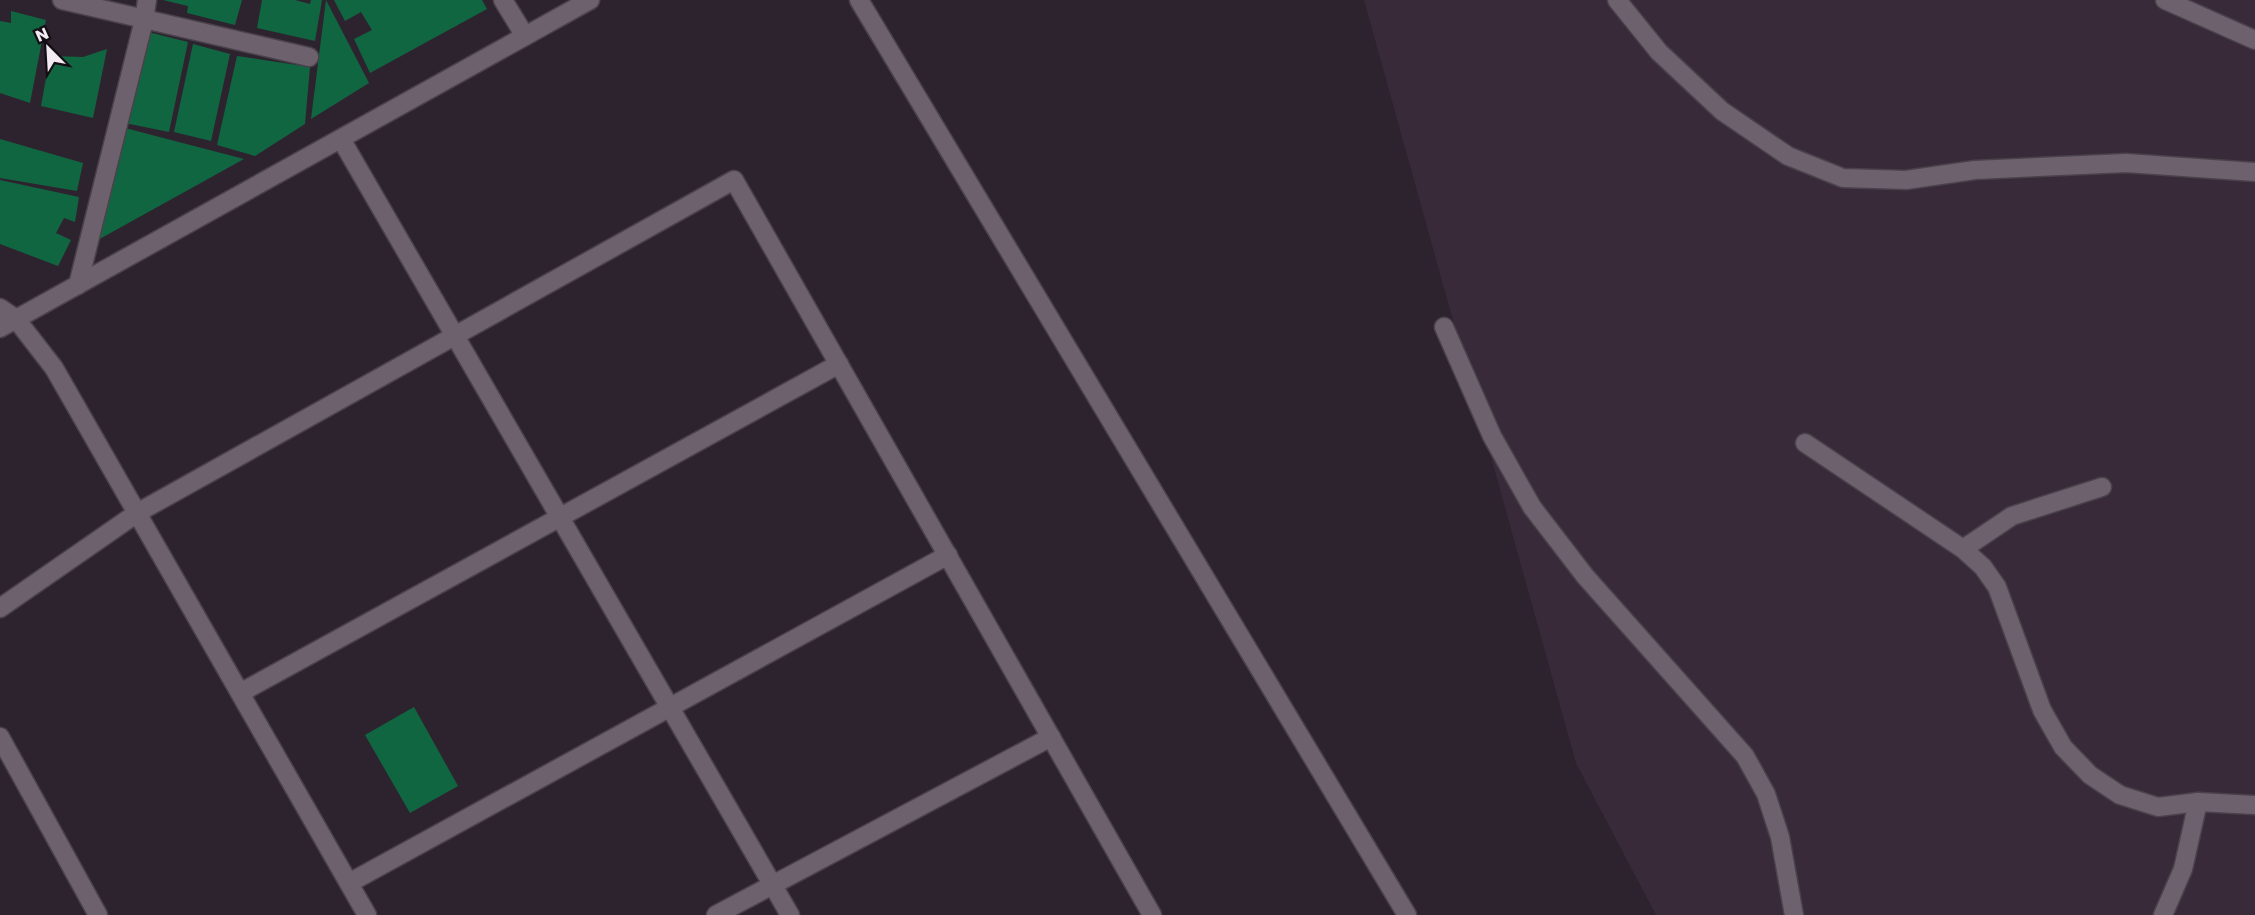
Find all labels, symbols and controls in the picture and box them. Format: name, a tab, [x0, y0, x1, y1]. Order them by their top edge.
north arrow	[18, 18, 78, 78]
text: N	[32, 22, 52, 48]

